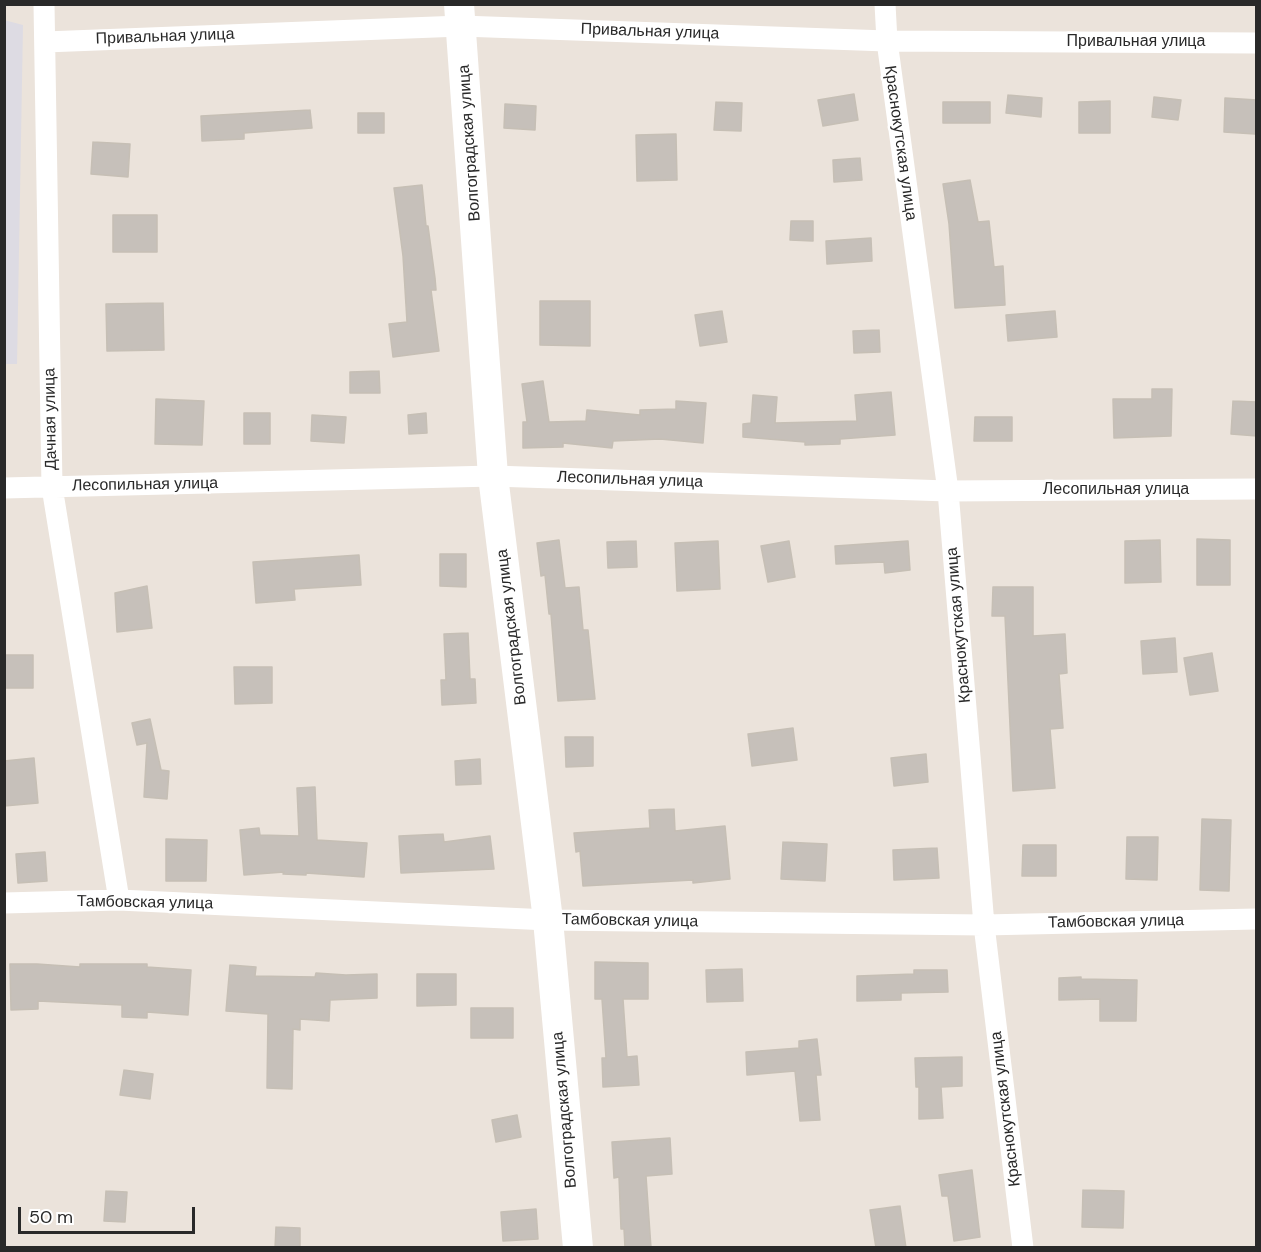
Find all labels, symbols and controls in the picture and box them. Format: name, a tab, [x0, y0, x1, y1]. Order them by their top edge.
street label: Привальная улица	[580, 20, 720, 44]
street label: Привальная улица	[95, 25, 235, 49]
street label: Привальная улица	[1067, 32, 1205, 52]
street label: Волгоградская улица	[455, 64, 485, 222]
street label: Краснокутская улица	[880, 64, 920, 222]
street label: Дачная улица	[41, 368, 61, 470]
street label: Лесопильная улица	[557, 468, 703, 492]
street label: Лесопильная улица	[72, 474, 218, 496]
street label: Лесопильная улица	[1043, 480, 1189, 500]
street label: Краснокутская улица	[943, 546, 975, 704]
street label: Волгоградская улица	[493, 548, 531, 706]
street label: Тамбовская улица	[77, 892, 213, 914]
street label: Тамбовская улица	[562, 910, 698, 932]
street label: Тамбовская улица	[1048, 911, 1184, 933]
street label: Краснокутская улица	[987, 1030, 1025, 1188]
street label: Волгоградская улица	[549, 1031, 581, 1189]
scale bar	[21, 1195, 198, 1233]
text: 50 m	[29, 1205, 73, 1229]

